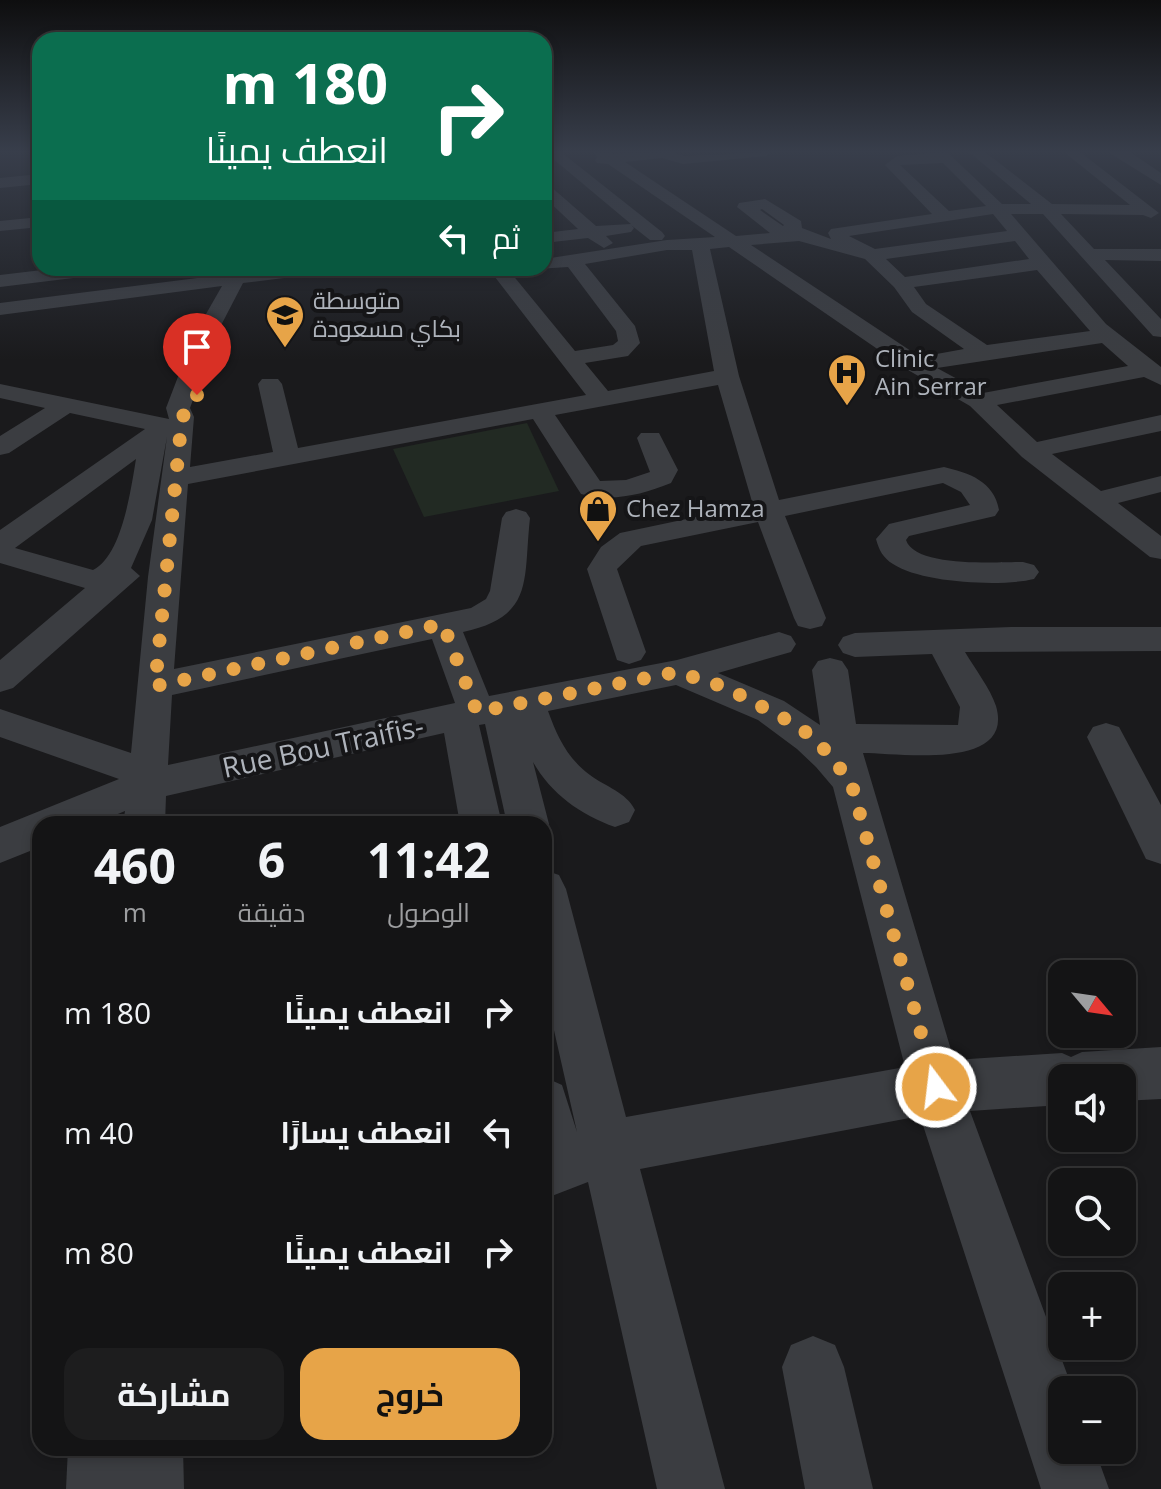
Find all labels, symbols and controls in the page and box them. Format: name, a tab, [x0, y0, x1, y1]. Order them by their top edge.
text: 180 m	[222, 44, 388, 120]
icon: right	[416, 64, 520, 168]
text: انعطف يمينًا	[206, 125, 388, 174]
icon: left	[432, 216, 476, 260]
text: ثم	[492, 217, 520, 258]
place label: متوسطة بكاي مسعودة	[313, 283, 461, 347]
school or university icon: متوسطة بكاي مسعودة	[264, 294, 306, 349]
pin	[163, 313, 231, 395]
icon: arrive	[175, 325, 219, 369]
place label: Clinic Ain Serrar	[875, 341, 987, 402]
hospital icon: Clinic Ain Serrar	[826, 352, 868, 407]
shop icon: Chez Hamza	[577, 488, 619, 543]
place label: Chez Hamza	[626, 491, 765, 524]
street label: Rue Bou Traifis-	[218, 706, 427, 786]
text: 6	[258, 827, 285, 892]
text: 11:42	[367, 827, 490, 892]
text: 460	[94, 833, 176, 898]
text: m	[123, 894, 147, 930]
text: دقيقة	[238, 894, 305, 930]
text: الوصول	[387, 894, 470, 930]
north arrow	[1048, 960, 1136, 1048]
map controls	[1048, 960, 1136, 1464]
icon: right	[476, 990, 520, 1034]
text: انعطف يمينًا	[284, 991, 452, 1032]
text: 180 m	[64, 992, 151, 1033]
position arrow	[894, 1045, 978, 1129]
button: sound	[1048, 1064, 1136, 1152]
icon: left	[476, 1110, 520, 1154]
text: انعطف يسارًا	[281, 1111, 452, 1152]
text: 40 m	[64, 1112, 134, 1153]
button: search	[1048, 1168, 1136, 1256]
icon: right	[476, 1230, 520, 1274]
text: انعطف يمينًا	[284, 1231, 452, 1272]
text: 80 m	[64, 1232, 134, 1273]
button: +	[1048, 1272, 1136, 1360]
button: مشاركة	[64, 1348, 284, 1440]
button: خروج	[300, 1348, 520, 1440]
button: −	[1048, 1376, 1136, 1464]

